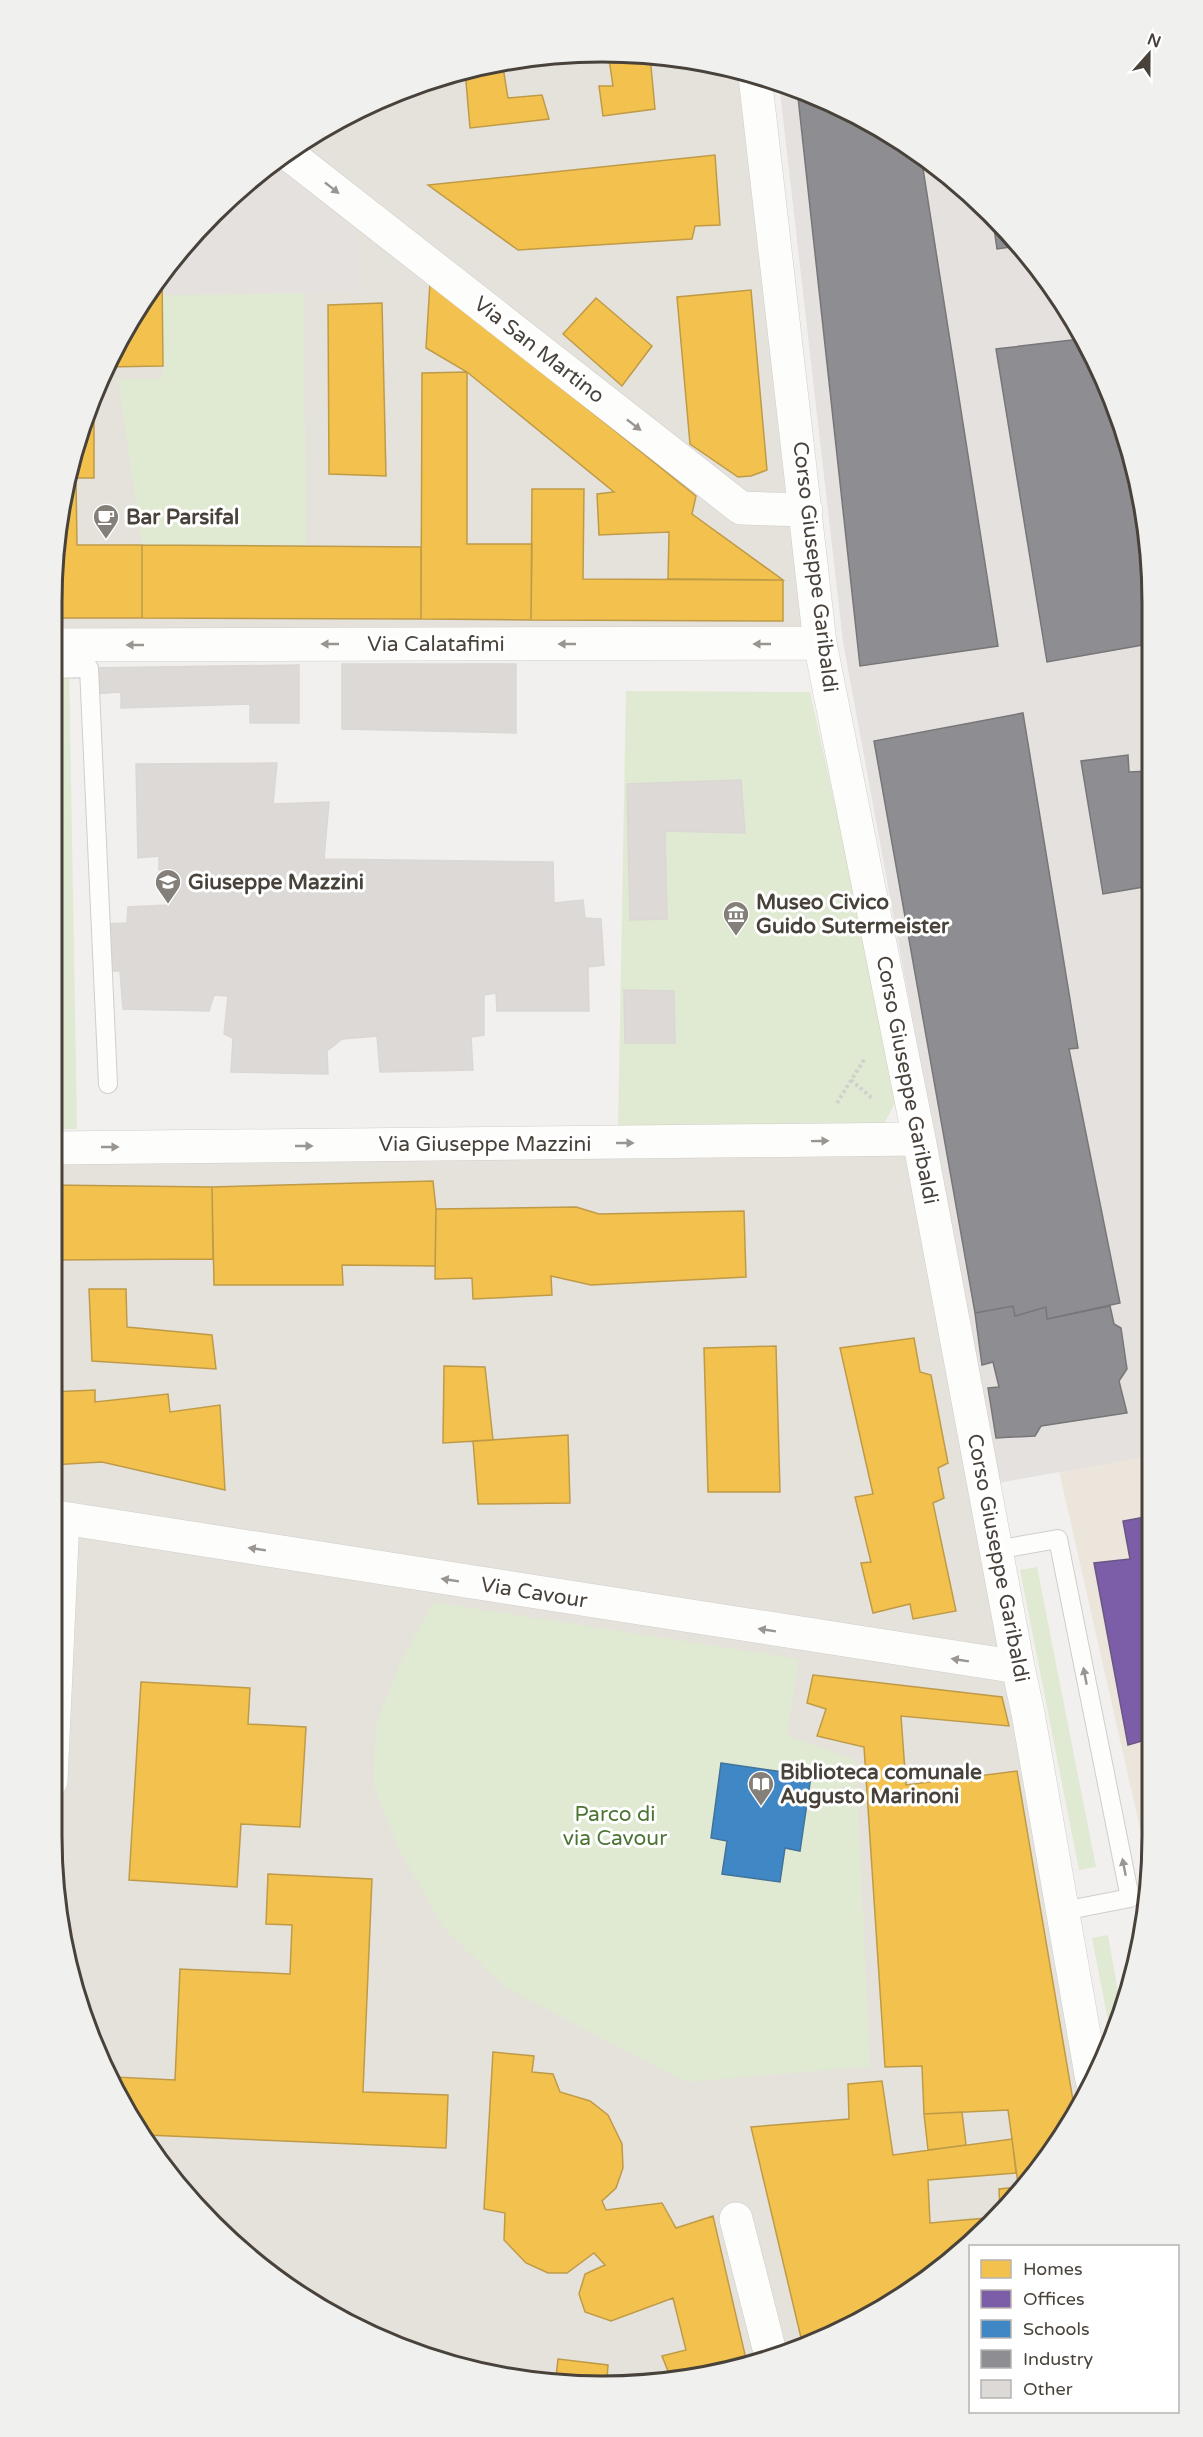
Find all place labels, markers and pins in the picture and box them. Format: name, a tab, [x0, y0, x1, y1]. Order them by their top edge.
cafe icon: Bar Parsifal	[91, 502, 121, 540]
place label: Bar Parsifal	[126, 505, 239, 530]
school or university icon: Giuseppe Mazzini	[153, 867, 183, 905]
place label: Giuseppe Mazzini	[188, 870, 364, 895]
place label: Museo Civico Guido Sutermeister	[756, 890, 950, 939]
museum icon: Museo Civico Guido Sutermeister	[721, 899, 751, 937]
place label: Biblioteca comunale Augusto Marinoni	[780, 1760, 982, 1809]
library icon: Biblioteca comunale Augusto Marinoni	[746, 1769, 776, 1807]

